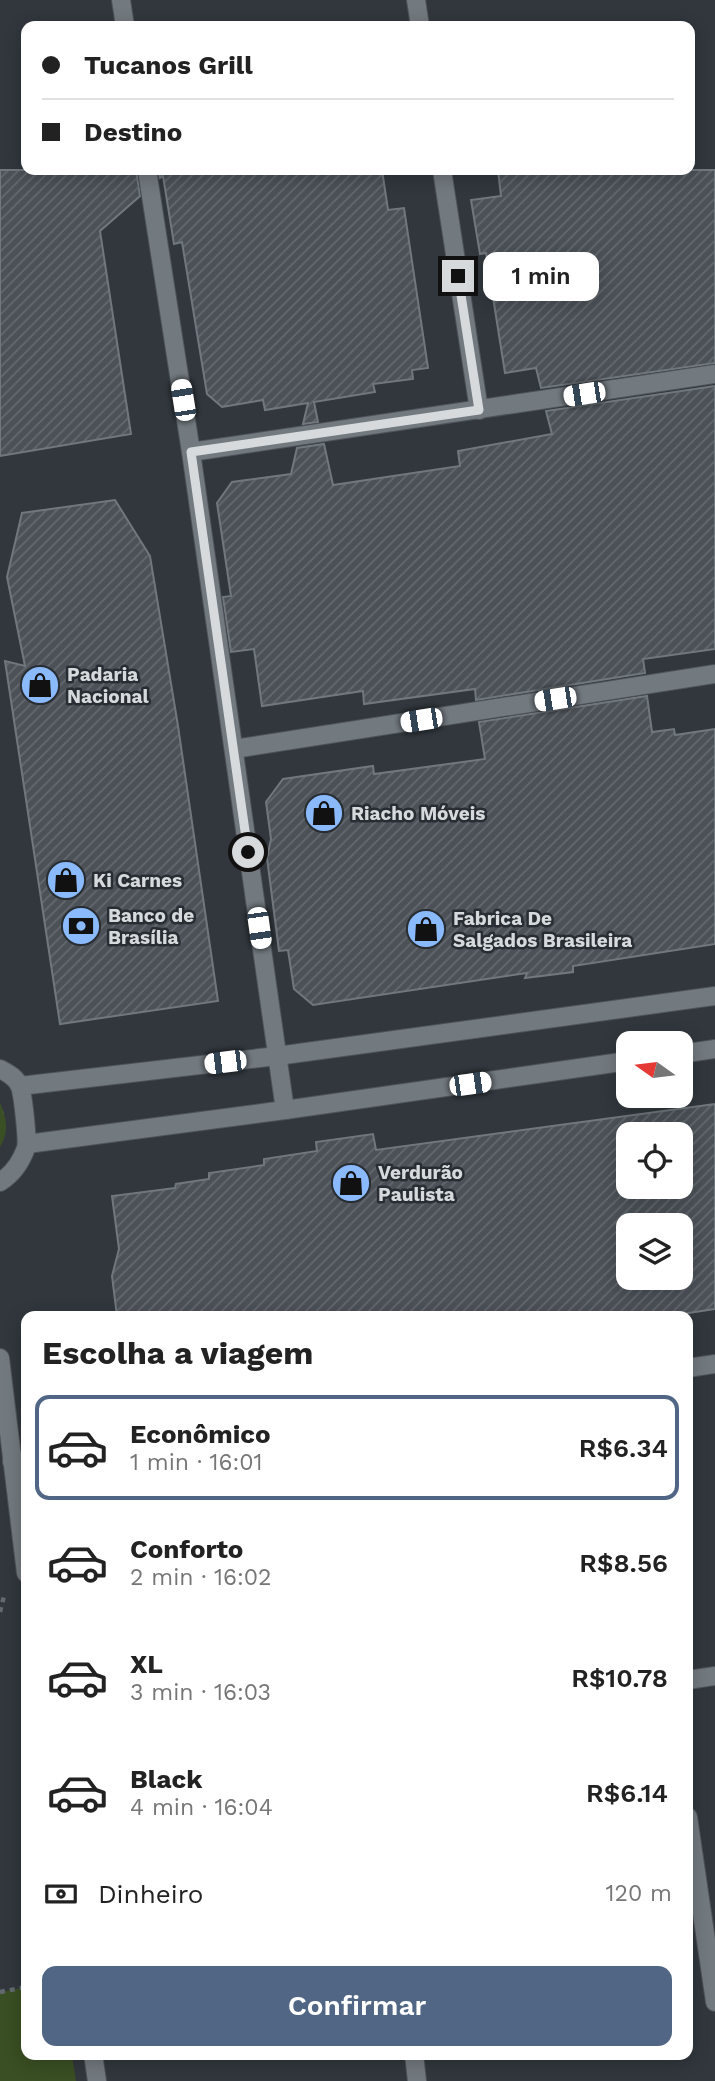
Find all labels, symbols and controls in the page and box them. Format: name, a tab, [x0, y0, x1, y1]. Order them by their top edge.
text: Tucanos Grill	[84, 50, 253, 80]
text: Destino	[84, 117, 182, 147]
callout: 1 min	[482, 252, 598, 300]
route end	[442, 260, 474, 292]
text: 1 min	[511, 263, 571, 290]
car	[170, 378, 197, 422]
car	[562, 380, 607, 408]
place label: Padaria Nacional	[67, 663, 149, 708]
shop icon: Padaria Nacional	[19, 664, 61, 706]
car	[533, 685, 578, 713]
car	[399, 706, 444, 734]
shop icon: Riacho Móveis	[303, 792, 345, 834]
place label: Riacho Móveis	[351, 802, 485, 825]
route start	[232, 836, 264, 868]
shop icon: Ki Carnes	[45, 859, 87, 901]
place label: Ki Carnes	[93, 869, 182, 892]
place label: Banco de Brasília	[108, 904, 194, 949]
bank icon: Banco de Brasília	[60, 905, 102, 947]
car	[246, 906, 273, 950]
place label: Fabrica De Salgados Brasileira	[453, 907, 632, 952]
shop icon: Fabrica De Salgados Brasileira	[405, 908, 447, 950]
north arrow	[616, 1031, 693, 1108]
map controls	[616, 1031, 693, 1290]
car	[203, 1049, 248, 1075]
car	[448, 1071, 493, 1097]
button: locate	[616, 1122, 693, 1199]
place label: Verdurão Paulista	[378, 1161, 463, 1206]
shop icon: Verdurão Paulista	[330, 1162, 372, 1204]
button: layers	[616, 1213, 693, 1290]
text: Escolha a viagem	[42, 1334, 313, 1372]
icon: car	[46, 1416, 109, 1479]
text: Econômico	[130, 1419, 271, 1449]
text: R$6.34	[579, 1433, 668, 1463]
text: 1 min · 16:01	[130, 1449, 263, 1476]
icon: car	[46, 1531, 109, 1594]
text: Conforto	[130, 1534, 243, 1564]
text: R$8.56	[579, 1548, 668, 1578]
text: 2 min · 16:02	[130, 1564, 271, 1591]
icon: car	[46, 1646, 109, 1709]
text: XL	[130, 1649, 163, 1679]
text: R$10.78	[571, 1663, 668, 1693]
text: 3 min · 16:03	[130, 1679, 271, 1706]
icon: car	[46, 1761, 109, 1824]
text: Black	[130, 1764, 202, 1794]
text: R$6.14	[586, 1778, 668, 1808]
text: 4 min · 16:04	[130, 1794, 273, 1821]
icon: cash	[42, 1875, 80, 1913]
text: Dinheiro	[98, 1879, 203, 1909]
text: 120 m	[606, 1880, 672, 1907]
button: Confirmar	[42, 1966, 672, 2046]

